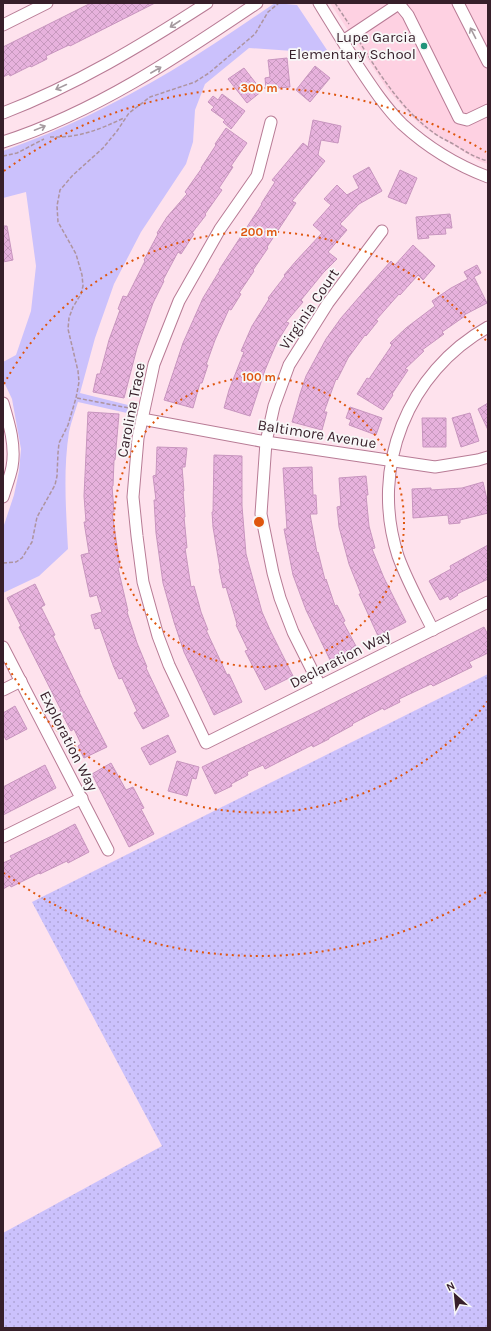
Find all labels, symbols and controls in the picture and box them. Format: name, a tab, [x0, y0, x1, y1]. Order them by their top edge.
one-way arrow	[170, 20, 181, 28]
one-way arrow	[469, 27, 476, 39]
place label: Lupe Garcia Elementary School	[289, 28, 416, 63]
marker: Lupe Garcia Elementary School	[419, 41, 429, 51]
one-way arrow	[150, 65, 162, 73]
text: 300 m	[240, 81, 278, 95]
one-way arrow	[56, 84, 68, 92]
one-way arrow	[33, 124, 45, 131]
text: 200 m	[241, 225, 277, 239]
street label: Virginia Court	[275, 265, 343, 353]
street label: Carolina Trace	[113, 361, 149, 459]
text: 100 m	[242, 370, 276, 384]
street label: Baltimore Avenue	[256, 416, 378, 452]
centre of rings	[252, 515, 266, 529]
street label: Declaration Way	[287, 626, 393, 692]
street label: Exploration Way	[36, 688, 102, 794]
north arrow	[435, 1275, 475, 1315]
text: N	[444, 1279, 457, 1294]

